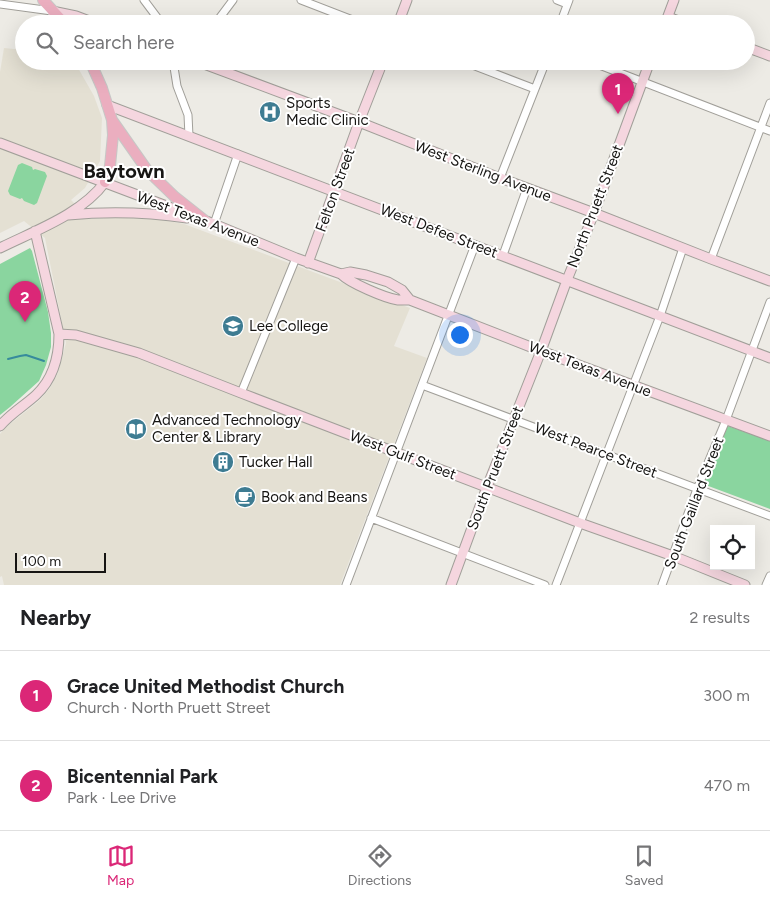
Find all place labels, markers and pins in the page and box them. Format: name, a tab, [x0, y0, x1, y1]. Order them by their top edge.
pin: 1	[602, 73, 634, 114]
place label: Sports Medic Clinic	[286, 94, 369, 129]
hospital icon: Sports Medic Clinic	[258, 100, 282, 124]
pin: 2	[9, 281, 41, 322]
school or university icon: Lee College	[221, 314, 245, 338]
place label: Lee College	[249, 317, 328, 335]
place label: Advanced Technology Center & Library	[152, 411, 301, 446]
library icon: Advanced Technology Center & Library	[124, 417, 148, 441]
building icon: Tucker Hall	[211, 450, 235, 474]
place label: Tucker Hall	[239, 453, 313, 471]
cafe icon: Book and Beans	[233, 485, 257, 509]
place label: Book and Beans	[261, 488, 367, 506]

